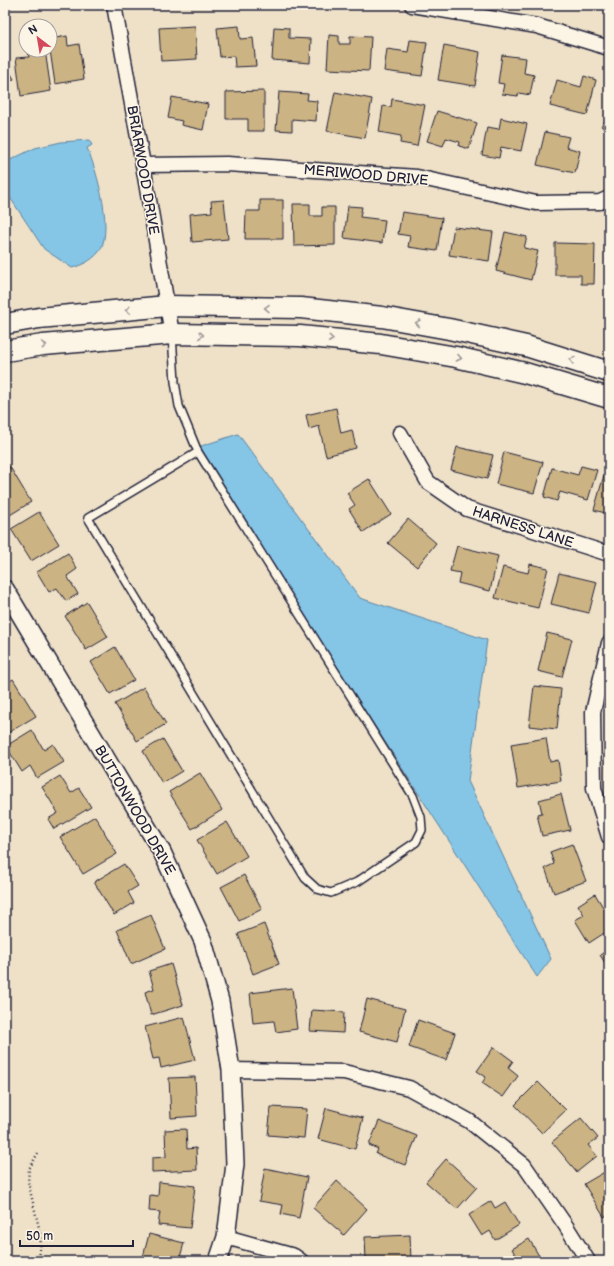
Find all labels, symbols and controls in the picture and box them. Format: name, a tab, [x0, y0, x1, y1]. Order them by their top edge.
north arrow	[18, 18, 58, 58]
text: N	[26, 22, 40, 38]
street label: BRIARWOOD DRIVE	[123, 104, 163, 236]
street label: MERIWOOD DRIVE	[303, 161, 429, 189]
one-way arrow	[264, 304, 270, 312]
one-way arrow	[125, 305, 131, 314]
one-way arrow	[415, 320, 421, 328]
one-way arrow	[198, 331, 204, 339]
one-way arrow	[328, 334, 334, 343]
one-way arrow	[41, 341, 47, 350]
one-way arrow	[456, 354, 463, 362]
one-way arrow	[568, 356, 575, 365]
street label: HARNESS LANE	[470, 503, 576, 551]
street label: BUTTONWOOD DRIVE	[91, 742, 179, 878]
scale bar	[20, 1222, 133, 1248]
text: 50 m	[26, 1229, 53, 1244]

